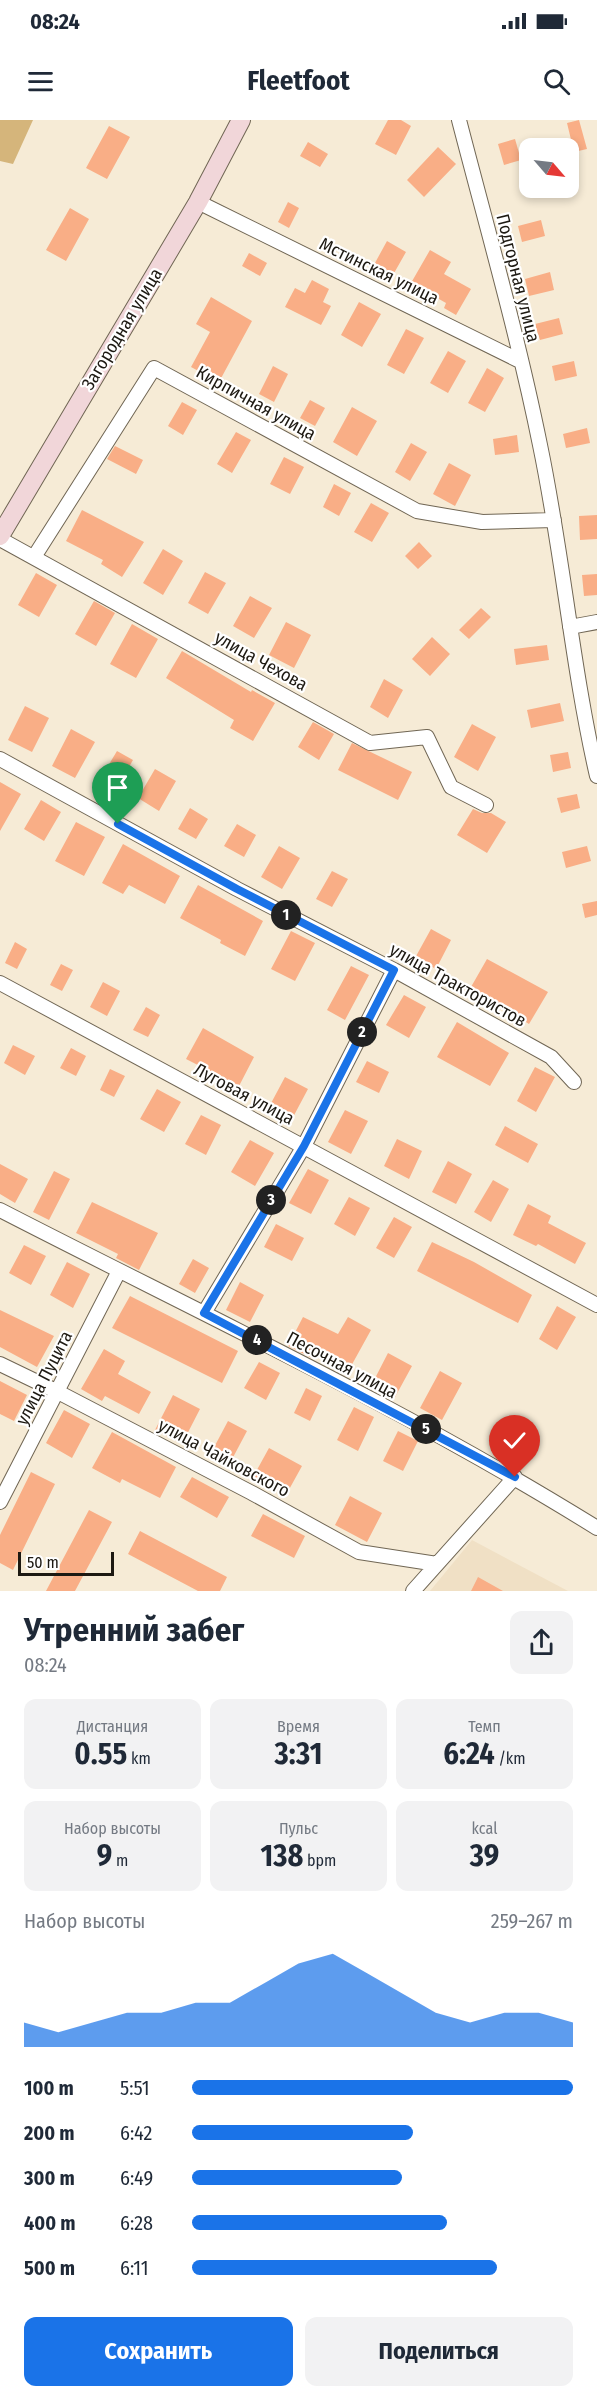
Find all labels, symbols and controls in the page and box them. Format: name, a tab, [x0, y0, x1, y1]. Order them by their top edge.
text: 08:24	[30, 8, 80, 35]
icon: menu	[24, 65, 57, 98]
text: Fleetfoot	[247, 65, 350, 97]
icon: search	[540, 65, 573, 98]
north arrow	[519, 138, 579, 198]
map controls	[519, 138, 579, 198]
street label: Подгорная улица	[491, 212, 545, 345]
street label: Мстинская улица	[316, 233, 442, 309]
street label: Загородная улица	[77, 264, 167, 394]
street label: Кирпичная улица	[192, 361, 320, 445]
street label: улица Чехова	[211, 626, 311, 696]
pin	[92, 762, 143, 824]
icon: arrive	[101, 771, 134, 804]
pin: 1	[271, 900, 301, 930]
text: 1	[283, 905, 289, 924]
street label: улица Трактористов	[386, 938, 530, 1032]
pin: 2	[347, 1017, 377, 1047]
text: 2	[358, 1022, 366, 1041]
street label: Луговая улица	[190, 1058, 298, 1130]
pin: 3	[256, 1185, 286, 1215]
text: 3	[267, 1190, 275, 1209]
pin: 4	[242, 1325, 272, 1355]
street label: улица Пуцита	[11, 1327, 77, 1429]
street label: Песочная улица	[283, 1327, 401, 1403]
text: 4	[253, 1330, 261, 1349]
street label: улица Чайковского	[154, 1414, 294, 1502]
pin: 5	[411, 1414, 441, 1444]
pin	[489, 1415, 540, 1477]
text: 5	[422, 1419, 430, 1438]
icon: check	[498, 1424, 531, 1457]
scale bar	[18, 1549, 114, 1576]
text: 50 m	[27, 1553, 59, 1572]
text: Утренний забег	[24, 1610, 244, 1650]
button: share	[510, 1611, 573, 1674]
text: 08:24	[24, 1653, 67, 1677]
text: Дистанция	[77, 1717, 148, 1736]
text: Время	[277, 1717, 320, 1736]
text: Темп	[468, 1717, 501, 1736]
text: 0.55	[74, 1736, 127, 1772]
text: 3:31	[275, 1736, 322, 1772]
text: 6:24	[443, 1736, 495, 1772]
text: km	[127, 1749, 151, 1768]
text: /km	[495, 1749, 526, 1768]
text: Набор высоты	[64, 1819, 161, 1838]
text: Пульс	[279, 1819, 318, 1838]
text: kcal	[472, 1819, 497, 1838]
text: 9	[97, 1838, 112, 1874]
text: 138	[261, 1838, 303, 1874]
text: 39	[470, 1838, 499, 1874]
text: m	[112, 1851, 128, 1870]
text: bpm	[303, 1851, 336, 1870]
text: Набор высоты	[24, 1909, 145, 1933]
text: 259–267 m	[491, 1909, 573, 1933]
text: 100 m	[24, 2076, 74, 2100]
text: 5:51	[120, 2076, 150, 2100]
text: 200 m	[24, 2121, 75, 2145]
text: 6:42	[120, 2121, 152, 2145]
text: 300 m	[24, 2166, 75, 2190]
text: 6:49	[120, 2166, 153, 2190]
text: 400 m	[24, 2211, 76, 2235]
text: 6:28	[120, 2211, 153, 2235]
text: 500 m	[24, 2256, 75, 2280]
text: 6:11	[120, 2256, 149, 2280]
button: Сохранить	[24, 2317, 293, 2386]
button: Поделиться	[305, 2317, 573, 2386]

